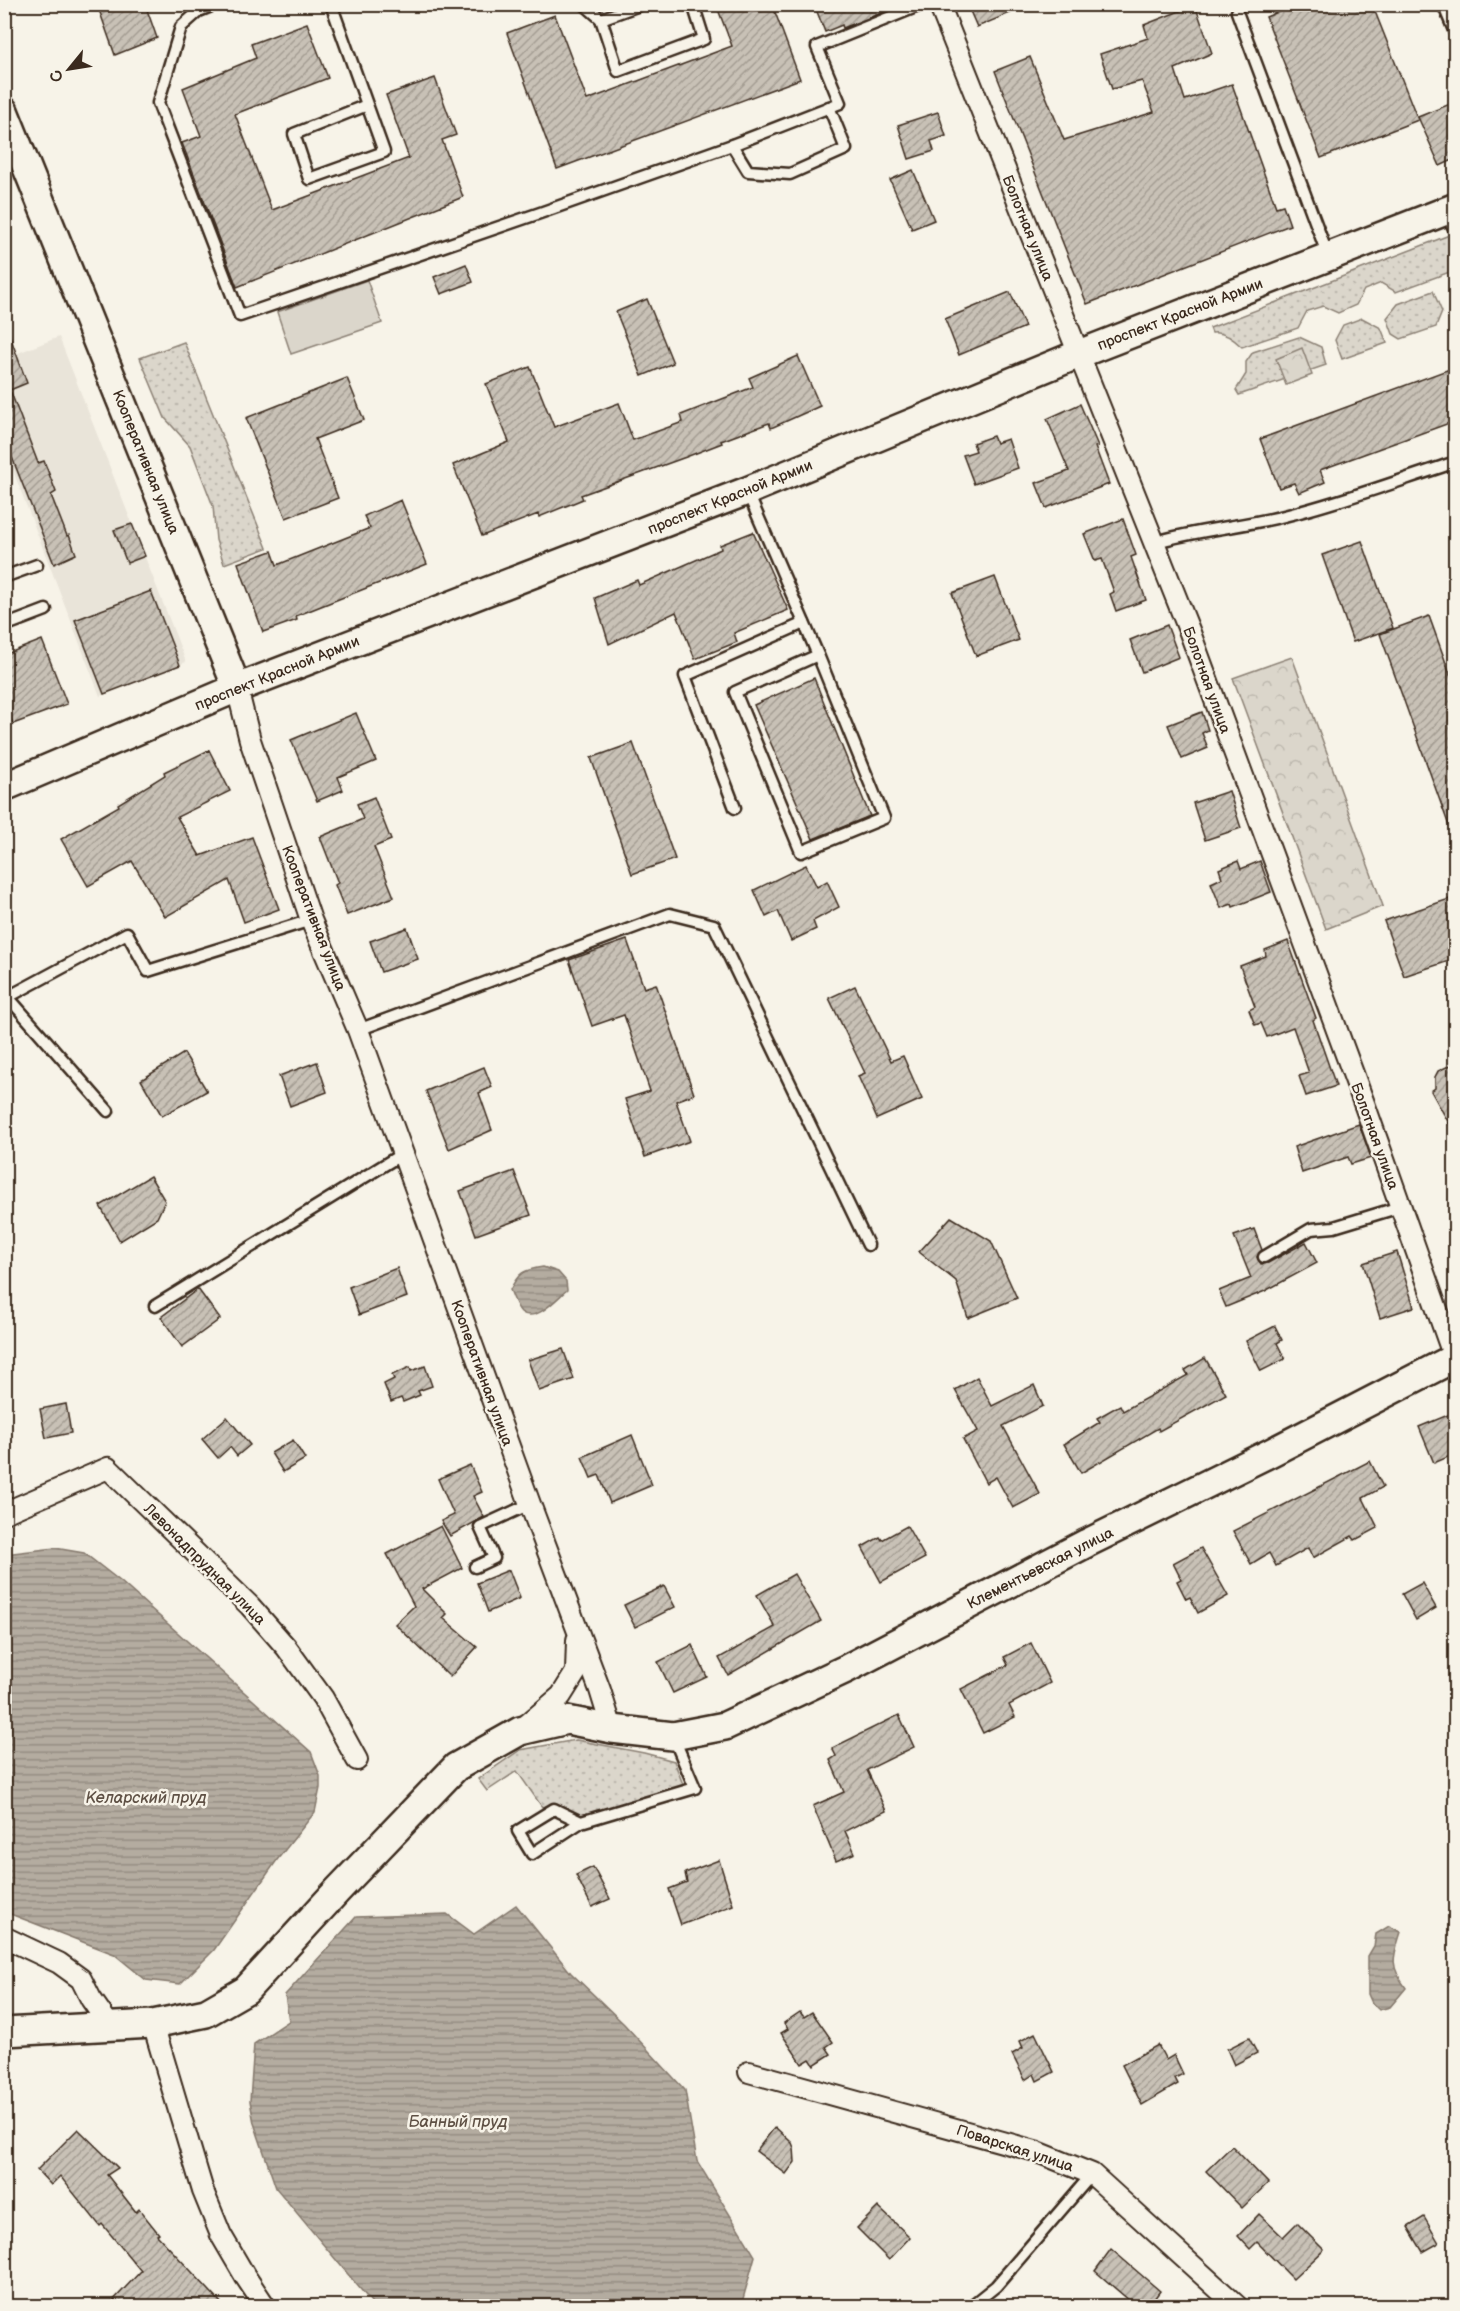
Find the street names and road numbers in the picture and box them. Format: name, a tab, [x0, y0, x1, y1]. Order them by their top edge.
street label: Болотная улица	[998, 173, 1057, 284]
street label: проспект Красной Армии	[1095, 274, 1266, 355]
street label: Кооперативная улица	[108, 387, 183, 537]
street label: проспект Красной Армии	[645, 456, 815, 539]
street label: Болотная улица	[1178, 624, 1235, 736]
street label: проспект Красной Армии	[192, 632, 362, 715]
street label: Кооперативная улица	[277, 843, 350, 994]
street label: Болотная улица	[1346, 1080, 1403, 1192]
street label: Кооперативная улица	[446, 1297, 517, 1449]
street label: Левонадпрудная улица	[139, 1499, 270, 1629]
street label: Клементьевская улица	[964, 1523, 1117, 1614]
street label: Поварская улица	[954, 2121, 1076, 2176]

